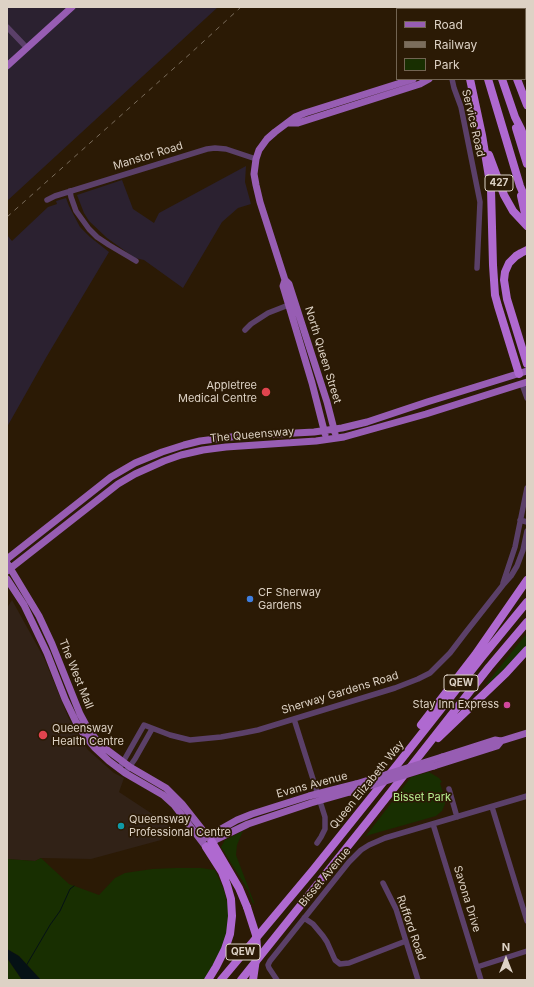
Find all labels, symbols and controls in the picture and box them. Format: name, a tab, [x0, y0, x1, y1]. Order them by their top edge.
legend	[396, 8, 526, 80]
text: Road	[434, 17, 463, 32]
text: Railway	[434, 37, 477, 52]
text: Park	[434, 57, 460, 72]
street label: Service Road	[459, 88, 487, 158]
street label: Manstor Road	[112, 139, 184, 173]
road number: 427	[485, 175, 513, 191]
street label: North Queen Street	[302, 305, 344, 405]
place label: Appletree Medical Centre	[178, 379, 257, 405]
marker: Appletree Medical Centre	[260, 386, 272, 398]
street label: The Queensway	[209, 425, 295, 445]
place label: CF Sherway Gardens	[258, 586, 321, 612]
marker: CF Sherway Gardens	[245, 594, 255, 604]
street label: The West Mall	[56, 637, 96, 711]
street label: Sherway Gardens Road	[280, 669, 400, 717]
road number: QEW	[444, 675, 478, 691]
place label: Stay Inn Express	[413, 698, 499, 712]
marker: Stay Inn Express	[502, 700, 512, 710]
place label: Queensway Health Centre	[52, 722, 124, 748]
marker: Queensway Health Centre	[37, 729, 49, 741]
street label: Queen Elizabeth Way	[327, 738, 407, 832]
street label: Evans Avenue	[275, 769, 349, 801]
park label: Bisset Park	[393, 791, 451, 805]
place label: Queensway Professional Centre	[129, 813, 231, 839]
marker: Queensway Professional Centre	[116, 821, 126, 831]
street label: Bisset Avenue	[296, 845, 354, 909]
street label: Savona Drive	[451, 864, 483, 934]
street label: Rufford Road	[394, 894, 428, 962]
north arrow	[486, 939, 526, 979]
text: N	[502, 940, 510, 954]
road number: QEW	[226, 944, 260, 960]

